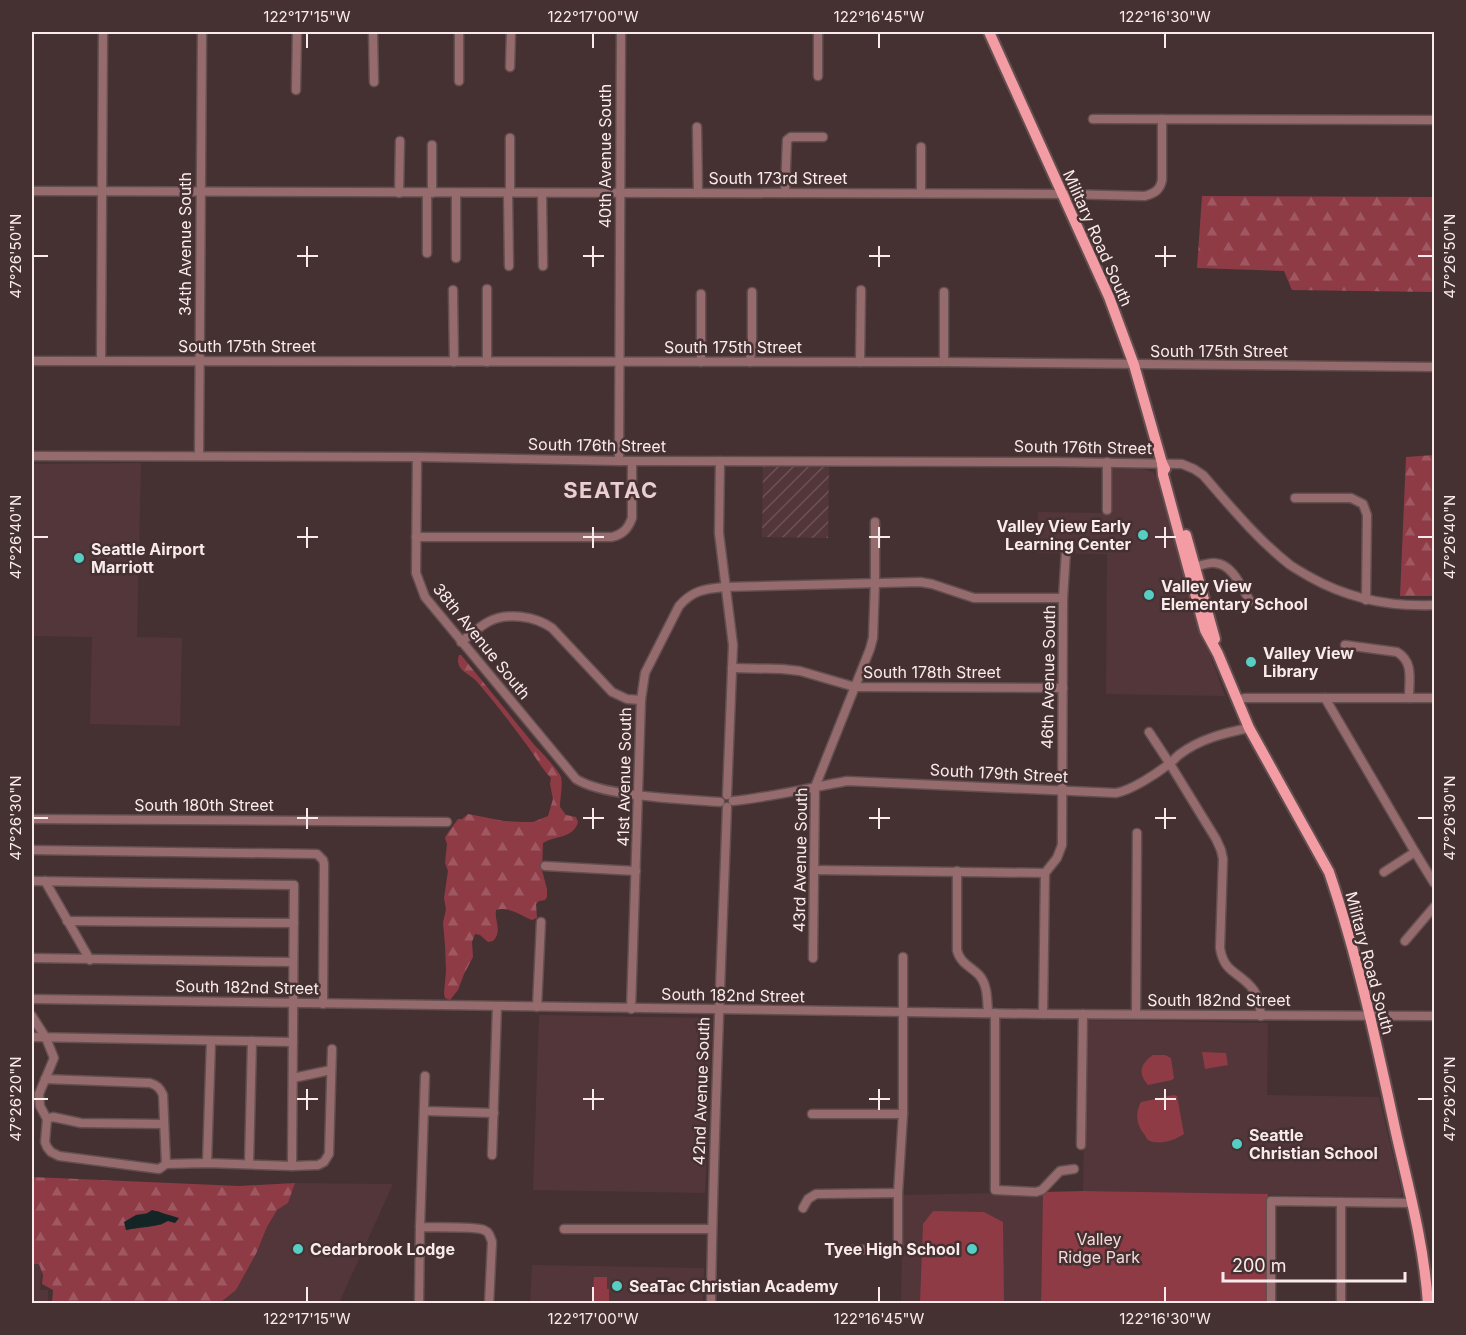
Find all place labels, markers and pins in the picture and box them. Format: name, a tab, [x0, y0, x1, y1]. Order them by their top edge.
place label: Valley View Early Learning Center	[996, 516, 1131, 554]
marker: Valley View Early Learning Center	[1136, 528, 1150, 542]
place label: Seattle Airport Marriott	[91, 539, 205, 577]
marker: Seattle Airport Marriott	[72, 551, 86, 565]
place label: Valley View Elementary School	[1161, 576, 1308, 614]
marker: Valley View Elementary School	[1142, 588, 1156, 602]
place label: Valley View Library	[1263, 643, 1354, 681]
marker: Valley View Library	[1244, 655, 1258, 669]
place label: Seattle Christian School	[1249, 1125, 1378, 1163]
marker: Seattle Christian School	[1230, 1137, 1244, 1151]
place label: Cedarbrook Lodge	[310, 1239, 455, 1259]
place label: Tyee High School	[824, 1239, 960, 1259]
marker: Cedarbrook Lodge	[291, 1242, 305, 1256]
marker: Tyee High School	[965, 1242, 979, 1256]
place label: SeaTac Christian Academy	[629, 1276, 839, 1296]
marker: SeaTac Christian Academy	[610, 1279, 624, 1293]

